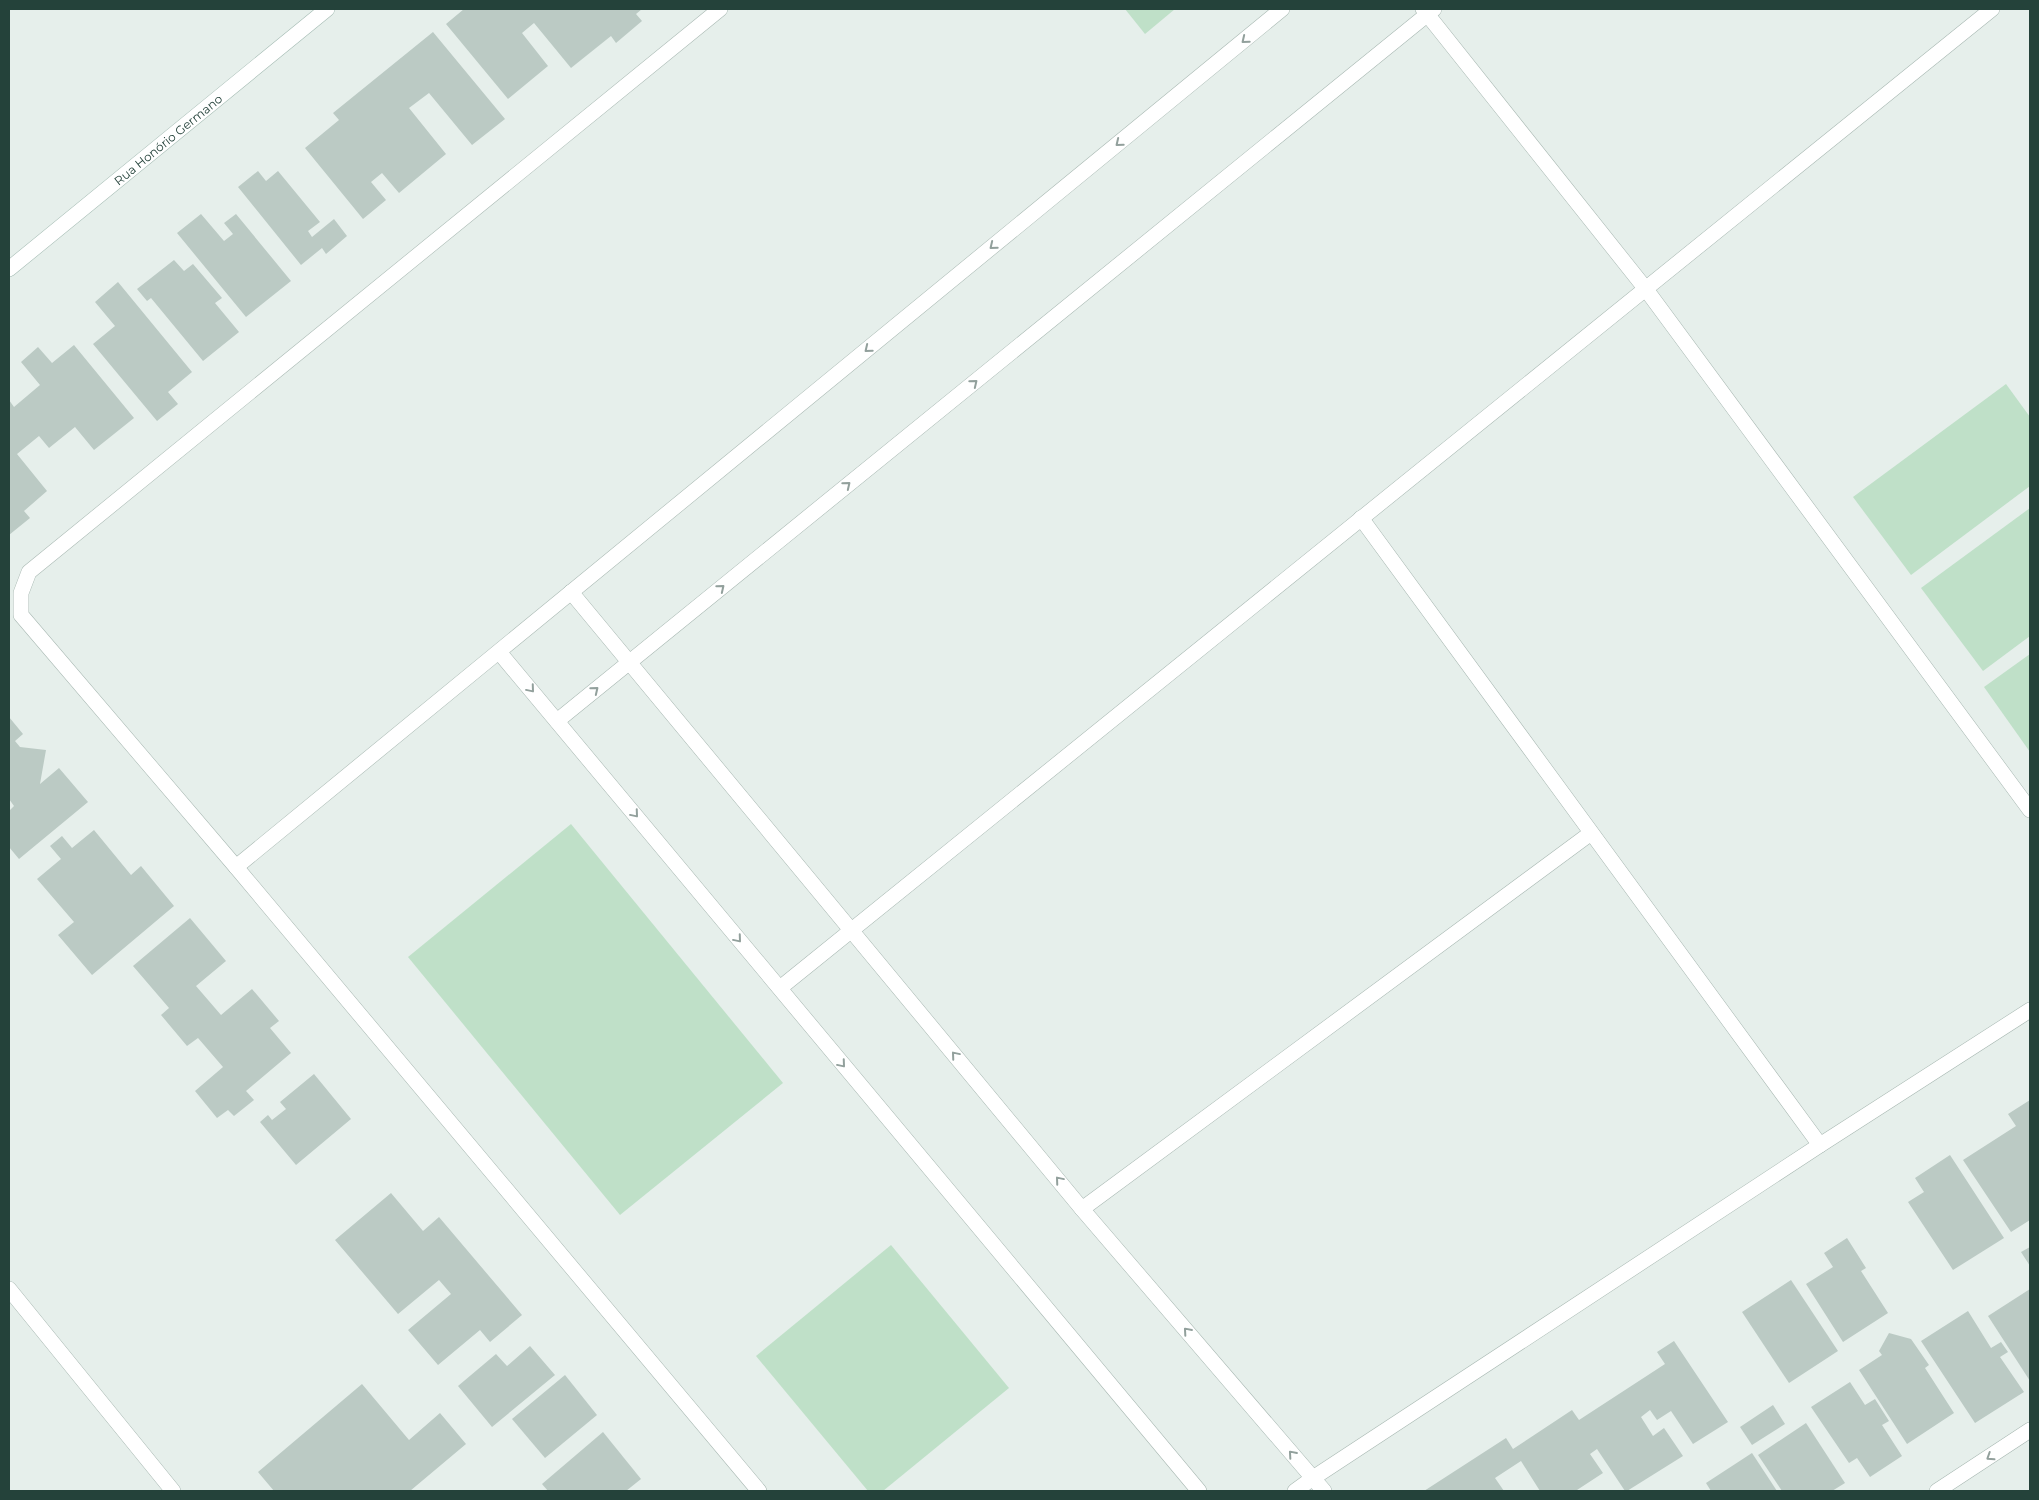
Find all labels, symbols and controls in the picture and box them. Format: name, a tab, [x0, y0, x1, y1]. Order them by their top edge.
one-way arrow	[1241, 34, 1250, 43]
street label: Rua Honório Germano	[111, 91, 225, 188]
one-way arrow	[1116, 137, 1125, 145]
one-way arrow	[990, 240, 999, 249]
one-way arrow	[864, 343, 873, 352]
one-way arrow	[968, 379, 977, 388]
one-way arrow	[842, 482, 851, 491]
one-way arrow	[716, 584, 725, 593]
one-way arrow	[525, 683, 533, 692]
one-way arrow	[590, 687, 599, 696]
one-way arrow	[629, 808, 637, 817]
one-way arrow	[733, 933, 741, 942]
one-way arrow	[953, 1052, 961, 1061]
one-way arrow	[837, 1058, 845, 1067]
one-way arrow	[1056, 1177, 1064, 1186]
one-way arrow	[1183, 1327, 1192, 1336]
one-way arrow	[1289, 1451, 1298, 1460]
one-way arrow	[1986, 1451, 1995, 1460]

